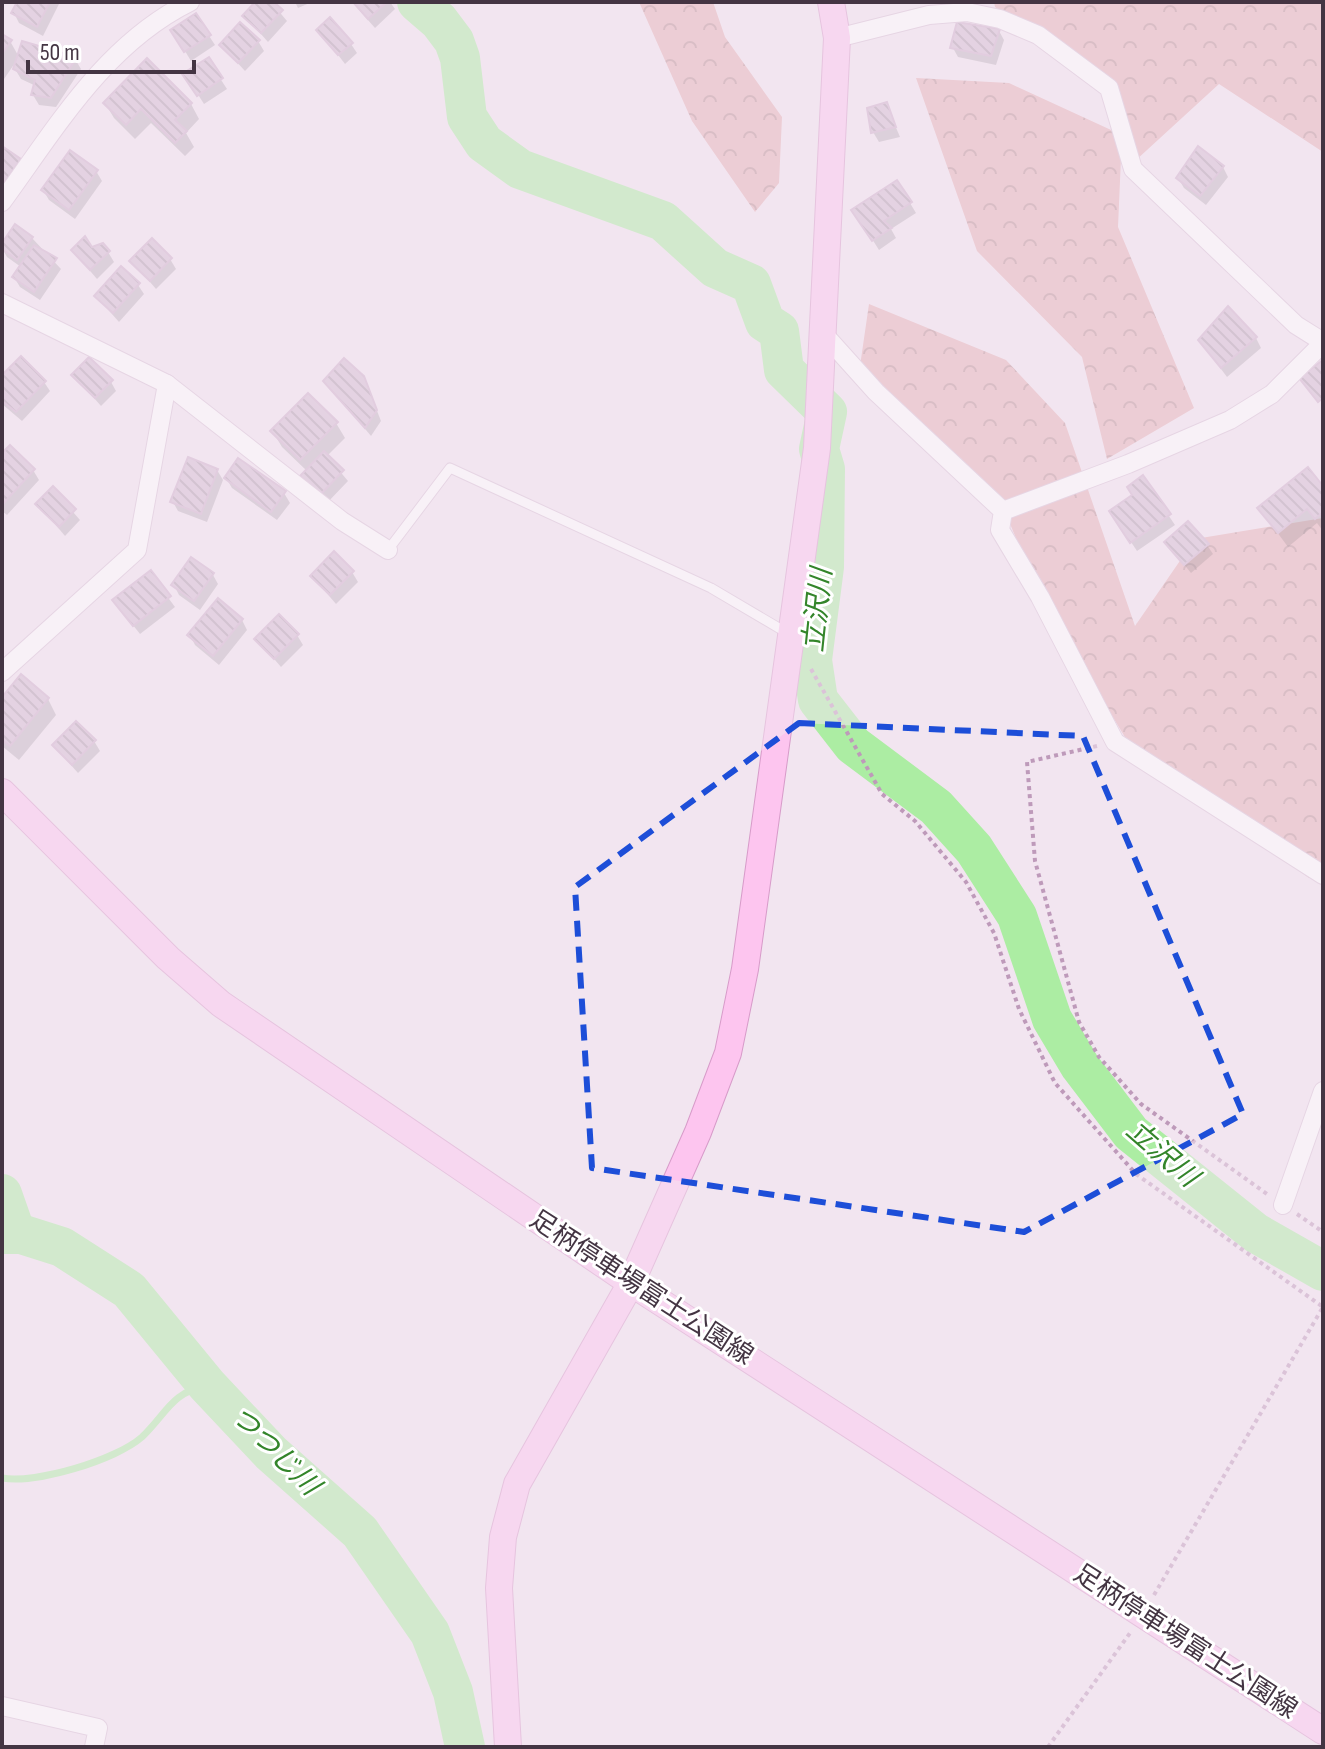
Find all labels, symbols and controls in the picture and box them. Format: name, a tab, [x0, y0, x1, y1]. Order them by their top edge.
scale bar	[28, 24, 194, 74]
text: 50 m	[40, 38, 80, 67]
water label: 立沢川	[797, 564, 839, 654]
water label: 立沢川	[1119, 1114, 1207, 1196]
street label: 足柄停車場富士公園線	[524, 1204, 758, 1372]
water label: つつじ川	[224, 1400, 328, 1504]
street label: 足柄停車場富士公園線	[1068, 1558, 1302, 1726]

